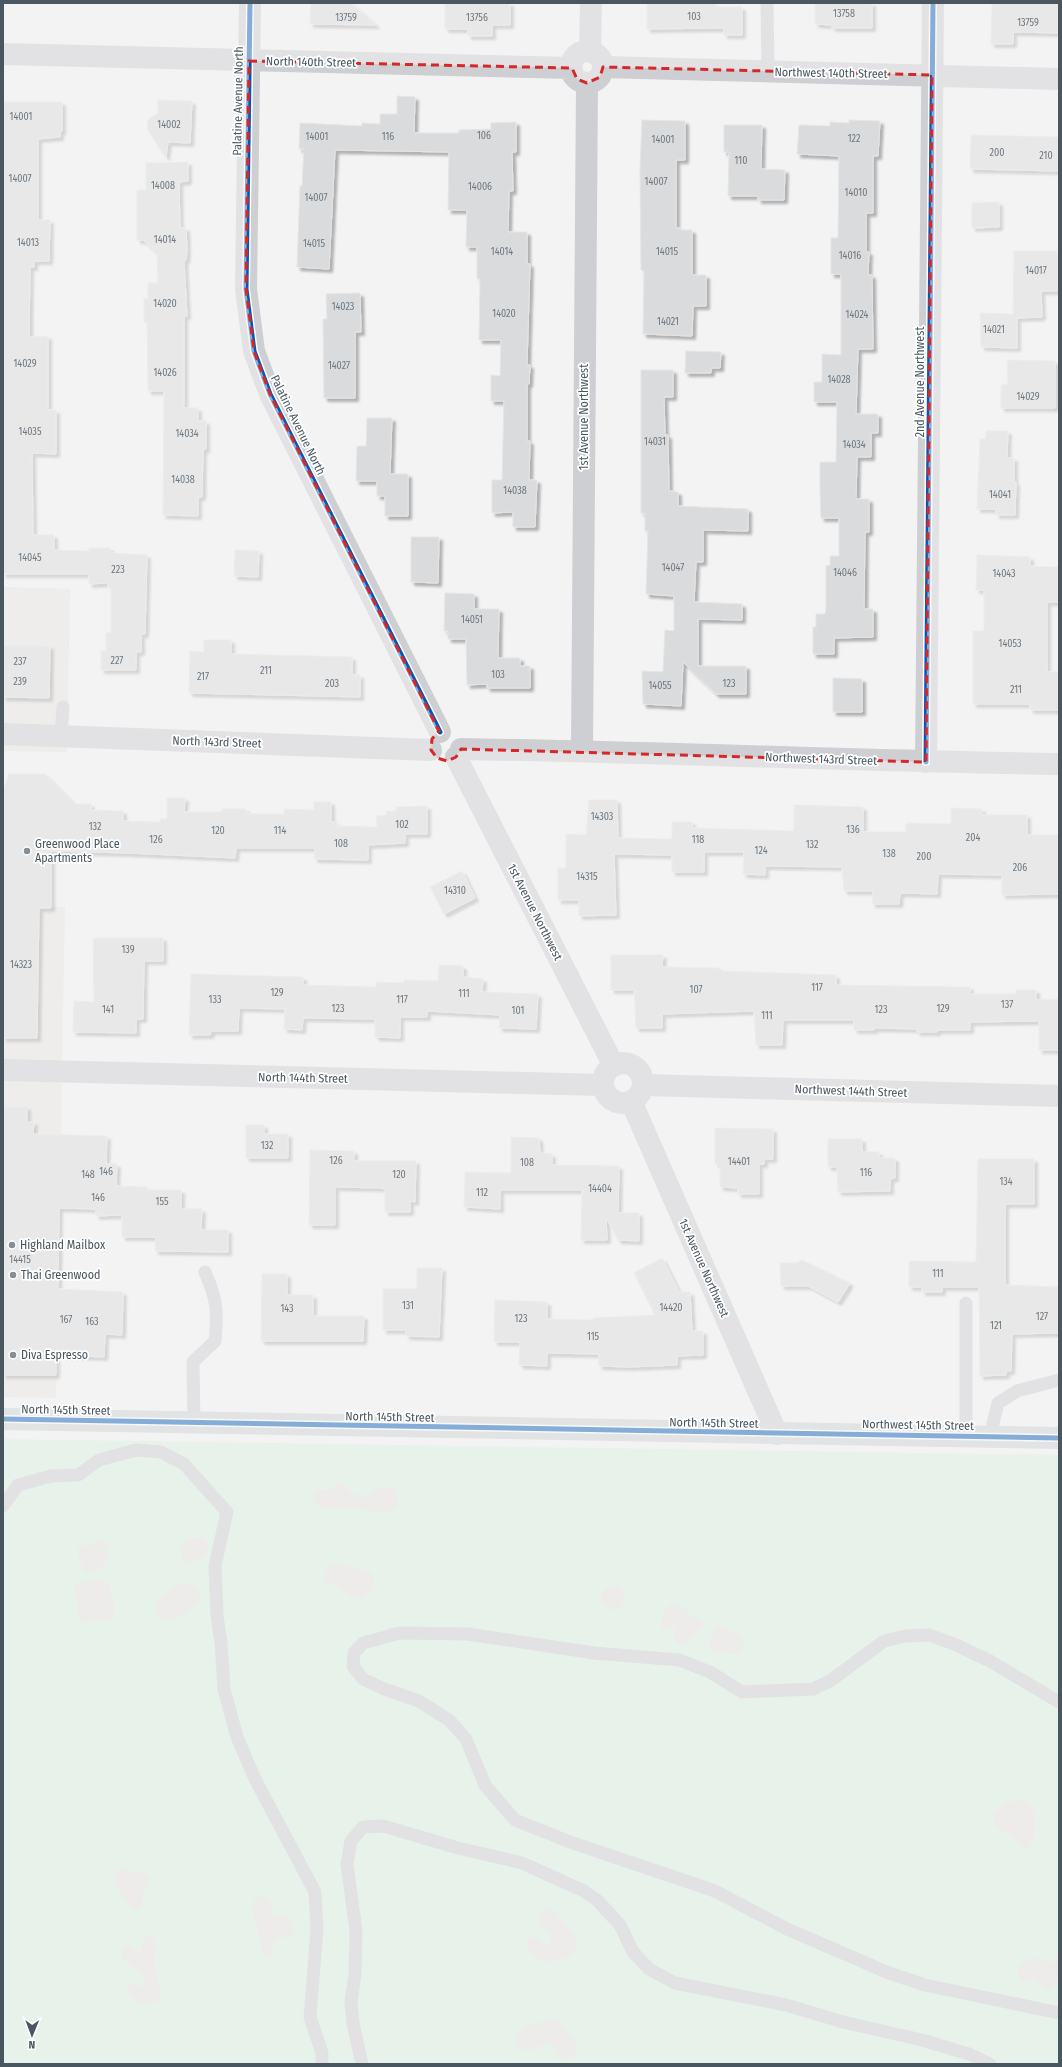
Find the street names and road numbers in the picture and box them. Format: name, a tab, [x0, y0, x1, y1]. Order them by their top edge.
street label: Palatine Avenue North	[230, 46, 246, 156]
street label: North 140th Street	[266, 54, 356, 70]
street label: Northwest 140th Street	[774, 65, 888, 81]
street label: 2nd Avenue Northwest	[913, 327, 927, 437]
street label: 1st Avenue Northwest	[577, 364, 591, 470]
street label: Palatine Avenue North	[268, 373, 328, 477]
street label: North 143rd Street	[172, 733, 262, 751]
street label: Northwest 143rd Street	[765, 750, 877, 768]
street label: 1st Avenue Northwest	[505, 861, 565, 963]
street label: North 144th Street	[258, 1070, 348, 1086]
street label: Northwest 144th Street	[795, 1082, 908, 1100]
street label: 1st Avenue Northwest	[676, 1217, 732, 1319]
street label: North 145th Street	[21, 1402, 111, 1418]
street label: North 145th Street	[345, 1409, 435, 1425]
street label: North 145th Street	[669, 1415, 759, 1431]
street label: Northwest 145th Street	[862, 1417, 974, 1433]

